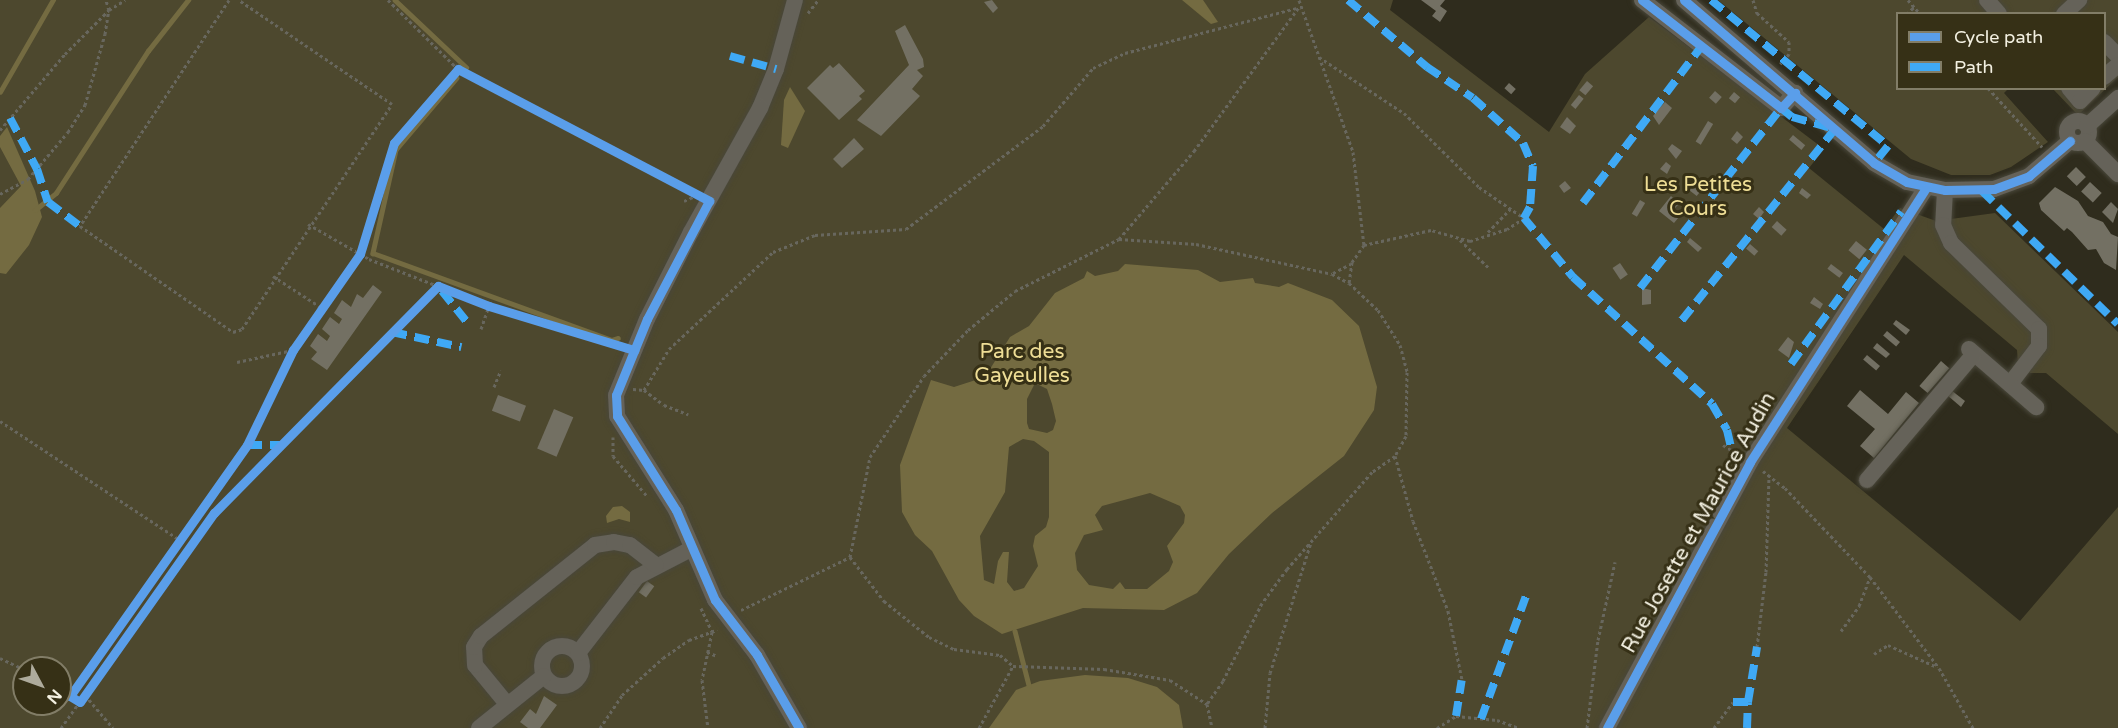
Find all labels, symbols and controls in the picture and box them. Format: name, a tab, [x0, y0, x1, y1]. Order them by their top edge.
legend	[1896, 12, 2106, 90]
text: Cycle path	[1954, 26, 2043, 48]
text: Path	[1954, 56, 1993, 78]
park label: Les Petites Cours	[1644, 172, 1752, 222]
park label: Parc des Gayeulles	[974, 339, 1070, 389]
street label: Rue Josette et Maurice Audin	[1617, 388, 1781, 658]
north arrow	[12, 656, 72, 716]
text: N	[42, 685, 66, 708]

